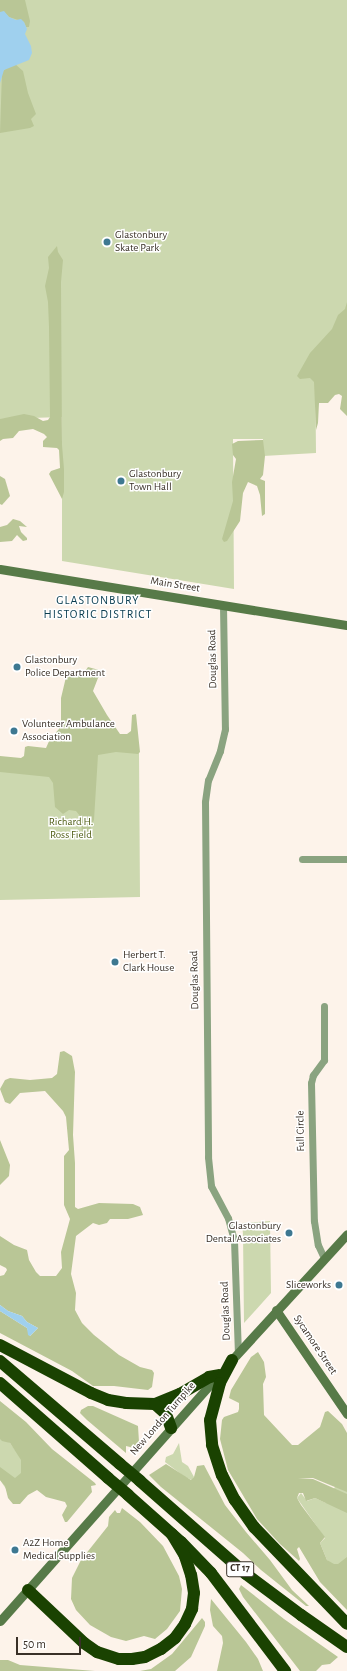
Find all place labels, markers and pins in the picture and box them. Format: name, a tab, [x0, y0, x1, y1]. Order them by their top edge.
place label: Glastonbury Skate Park	[115, 229, 167, 255]
marker: Glastonbury Skate Park	[102, 237, 112, 247]
place label: Glastonbury Town Hall	[129, 468, 181, 494]
marker: Glastonbury Town Hall	[116, 476, 126, 486]
place label: Glastonbury Police Department	[25, 654, 105, 680]
marker: Glastonbury Police Department	[12, 662, 22, 672]
place label: Volunteer Ambulance Association	[22, 718, 115, 744]
marker: Volunteer Ambulance Association	[9, 726, 19, 736]
place label: Herbert T. Clark House	[123, 949, 174, 975]
marker: Herbert T. Clark House	[110, 957, 120, 967]
place label: Glastonbury Dental Associates	[206, 1220, 281, 1246]
marker: Glastonbury Dental Associates	[284, 1228, 294, 1238]
place label: Sliceworks	[286, 1278, 331, 1292]
marker: Sliceworks	[334, 1280, 344, 1290]
place label: A2Z Home Medical Supplies	[23, 1537, 95, 1563]
marker: A2Z Home Medical Supplies	[10, 1545, 20, 1555]

